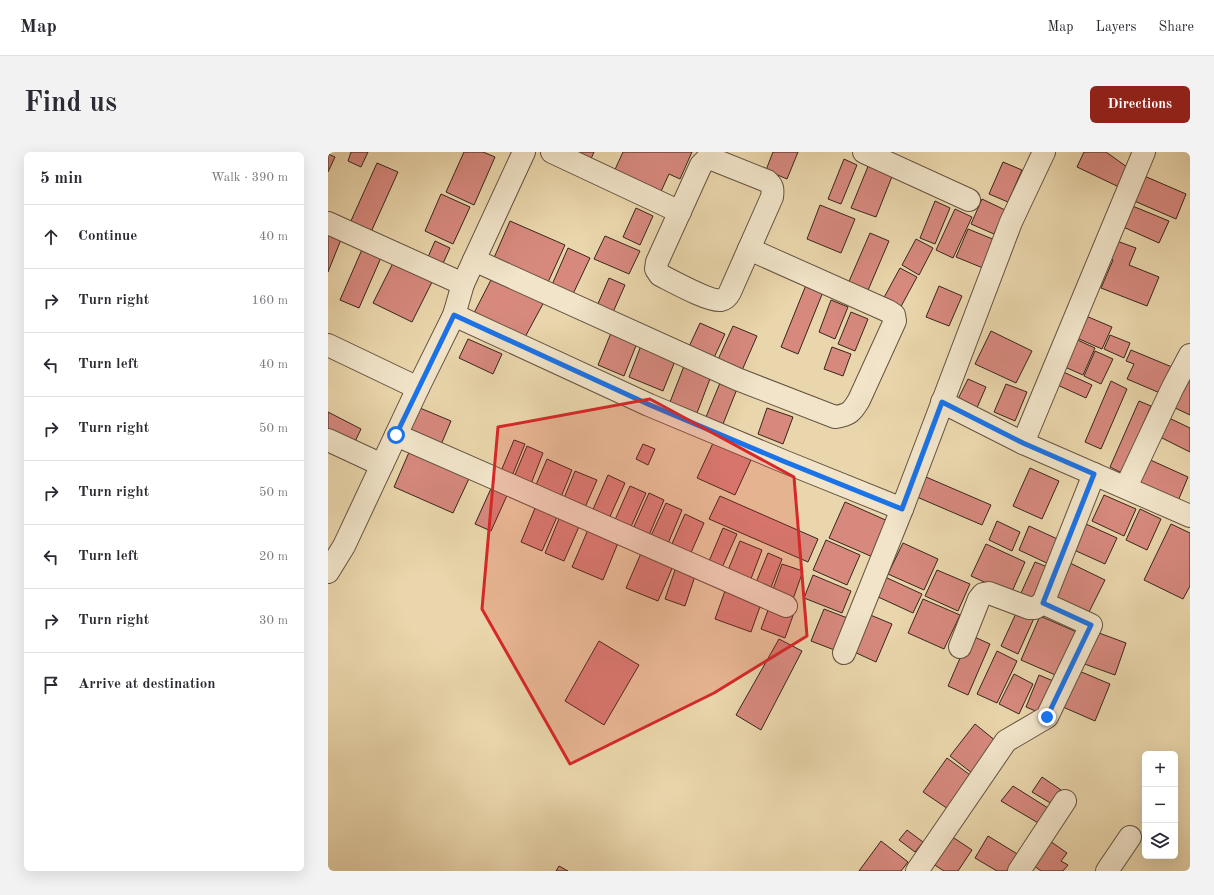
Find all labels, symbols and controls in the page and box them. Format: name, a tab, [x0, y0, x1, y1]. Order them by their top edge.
text: Map	[20, 18, 57, 37]
text: Map	[1048, 20, 1074, 34]
text: Layers	[1096, 20, 1137, 34]
text: Share	[1159, 20, 1194, 34]
button: Directions	[1090, 86, 1190, 123]
text: Find us	[24, 90, 117, 118]
text: 5 min	[40, 170, 83, 187]
text: Walk · 390 m	[211, 171, 288, 184]
icon: ahead	[40, 226, 62, 248]
text: Continue	[78, 229, 137, 244]
text: 40 m	[259, 230, 288, 243]
icon: right	[40, 290, 62, 312]
text: Turn right	[78, 293, 149, 308]
text: 160 m	[251, 294, 288, 307]
icon: left	[40, 354, 62, 376]
text: Turn left	[78, 357, 138, 372]
text: 40 m	[259, 358, 288, 371]
icon: right	[40, 418, 62, 440]
text: Turn right	[78, 421, 149, 436]
text: 50 m	[259, 422, 288, 435]
route start	[387, 426, 405, 444]
icon: right	[40, 482, 62, 504]
text: Turn right	[78, 485, 149, 500]
text: 50 m	[259, 486, 288, 499]
icon: left	[40, 546, 62, 568]
text: Turn left	[78, 549, 138, 564]
text: 20 m	[259, 550, 288, 563]
icon: right	[40, 610, 62, 632]
text: Turn right	[78, 613, 149, 628]
text: 30 m	[259, 614, 288, 627]
icon: arrive	[40, 674, 62, 696]
text: Arrive at destination	[78, 677, 216, 692]
route end	[1038, 708, 1056, 726]
map controls	[1142, 751, 1178, 859]
button: +	[1142, 751, 1178, 787]
button: −	[1142, 787, 1178, 823]
button: layers	[1142, 823, 1178, 859]

